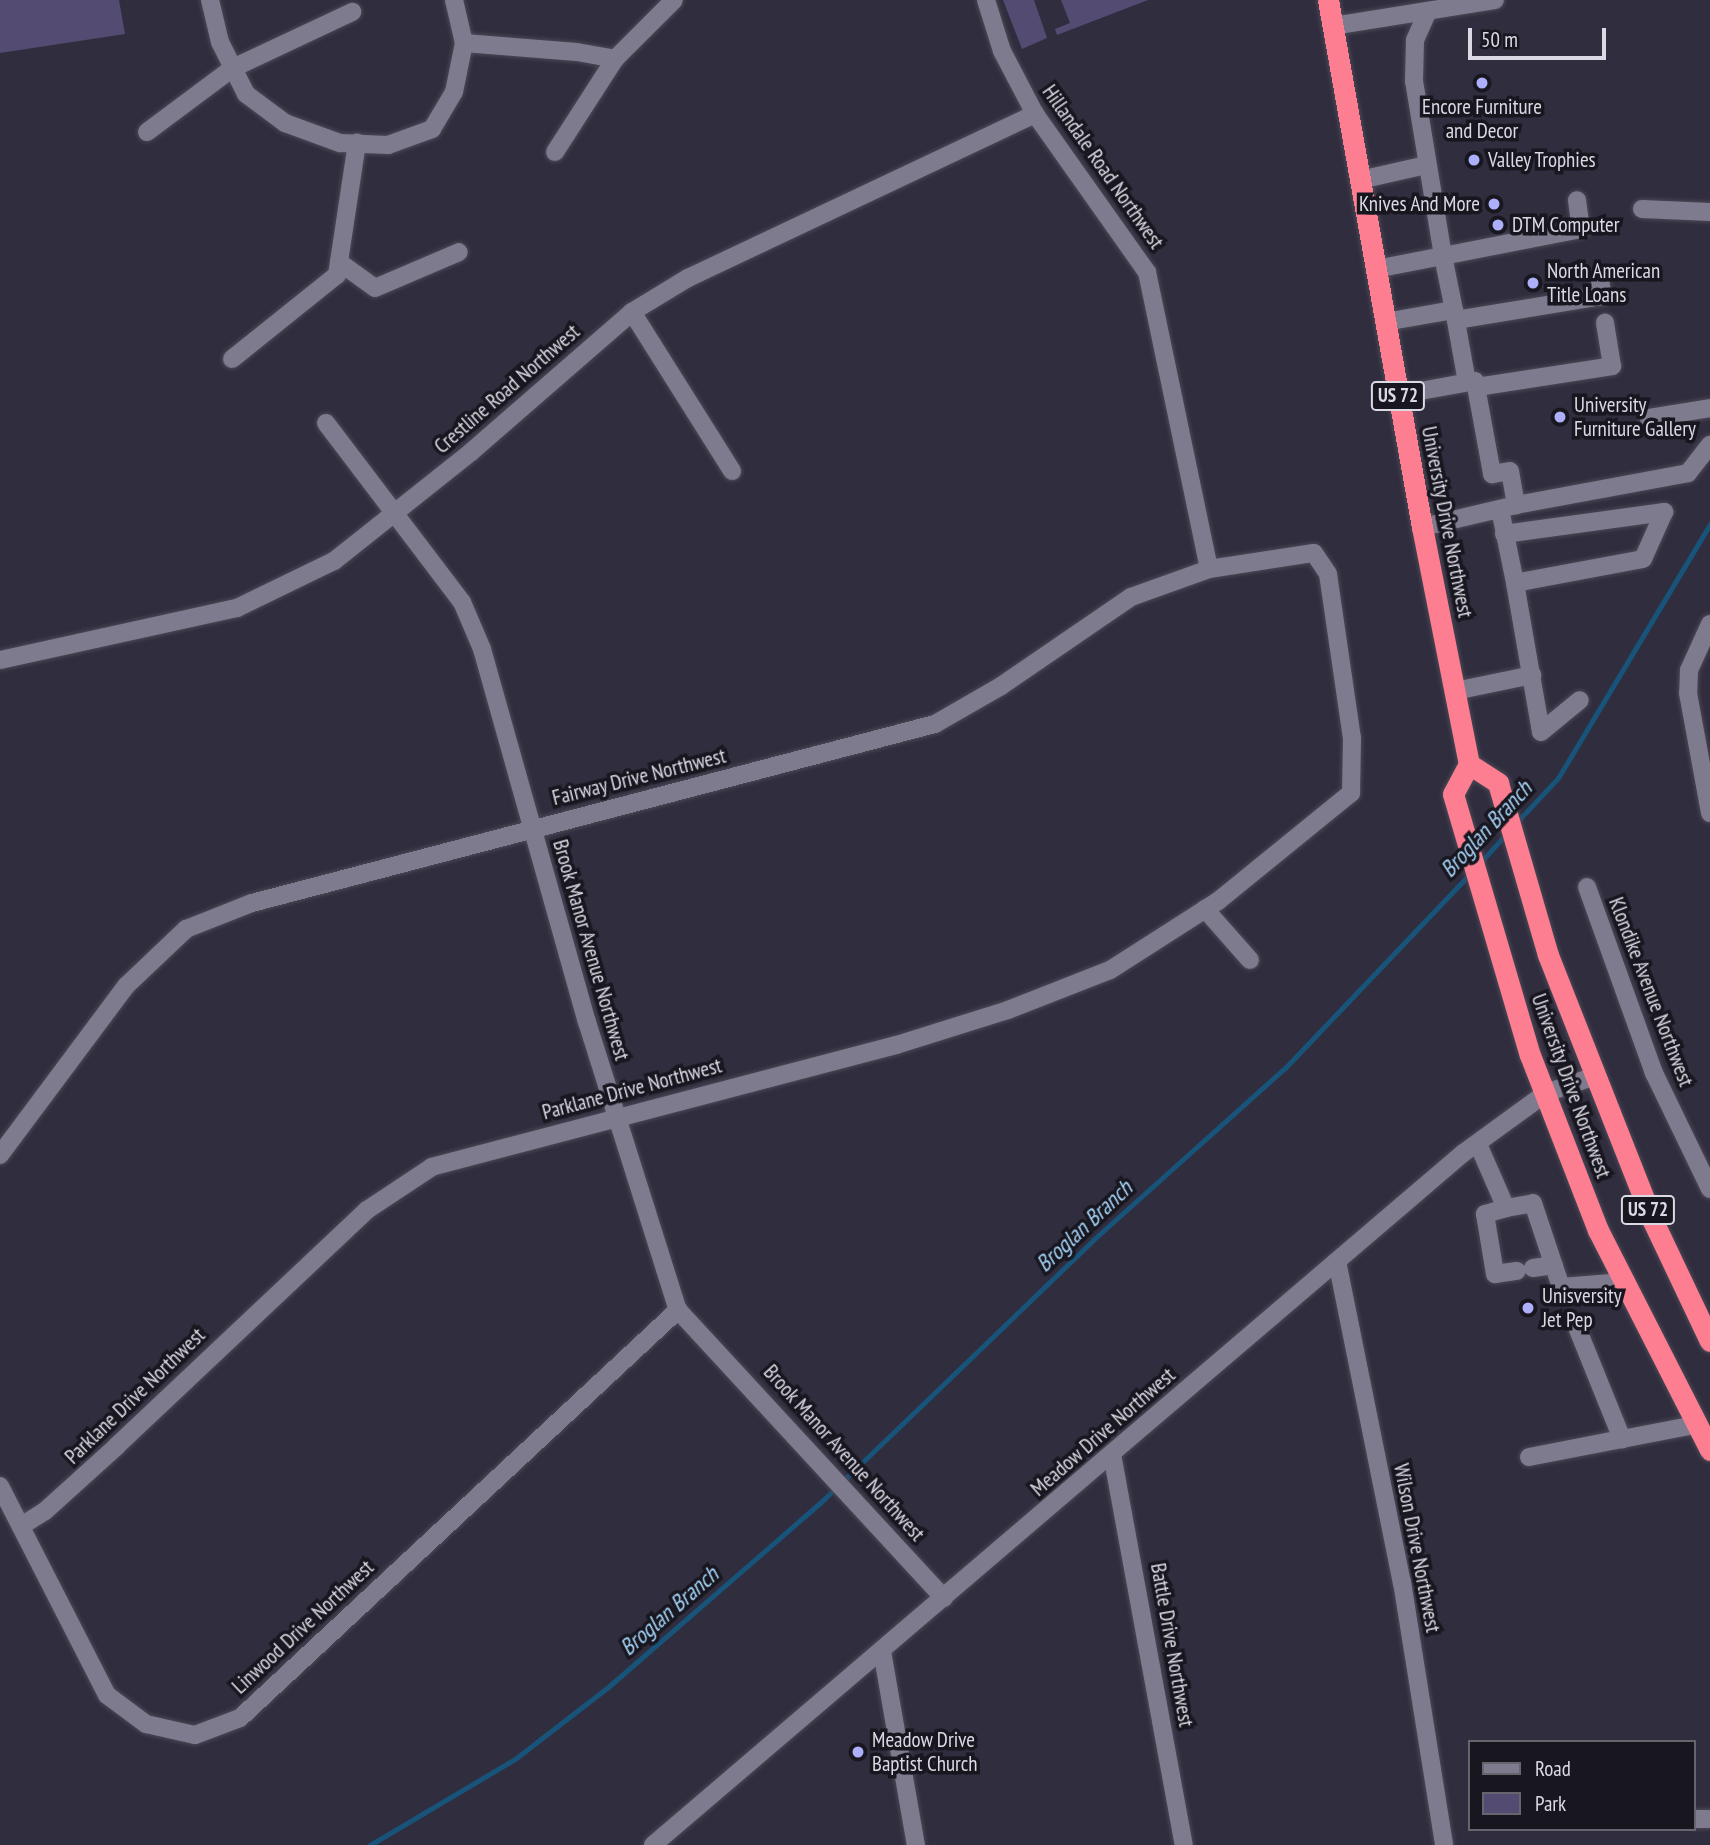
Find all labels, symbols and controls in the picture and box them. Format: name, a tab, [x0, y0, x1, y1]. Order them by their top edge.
scale bar	[1472, 14, 1610, 58]
text: 50 m	[1481, 26, 1518, 53]
marker: Encore Furniture and Decor	[1474, 75, 1490, 91]
street label: Hillandale Road Northwest	[1037, 80, 1169, 254]
place label: Encore Furniture and Decor	[1422, 94, 1542, 144]
place label: Valley Trophies	[1488, 147, 1597, 173]
marker: Valley Trophies	[1466, 152, 1482, 168]
place label: Knives And More	[1358, 191, 1480, 217]
marker: Knives And More	[1486, 196, 1502, 212]
place label: DTM Computer	[1512, 212, 1620, 238]
marker: DTM Computer	[1490, 217, 1506, 233]
place label: North American Title Loans	[1547, 258, 1661, 308]
marker: North American Title Loans	[1525, 275, 1541, 291]
street label: Crestline Road Northwest	[429, 319, 585, 459]
road number: US 72	[1370, 380, 1426, 412]
place label: University Furniture Gallery	[1574, 392, 1696, 442]
marker: University Furniture Gallery	[1552, 409, 1568, 425]
street label: University Drive Northwest	[1416, 424, 1478, 620]
street label: Fairway Drive Northwest	[549, 743, 729, 811]
water label: Broglan Branch	[1435, 775, 1537, 883]
street label: Brook Manor Avenue Northwest	[547, 836, 635, 1064]
street label: Klondike Avenue Northwest	[1603, 894, 1699, 1090]
street label: University Drive Northwest	[1526, 990, 1616, 1182]
street label: Parklane Drive Northwest	[539, 1053, 725, 1125]
water label: Broglan Branch	[1030, 1175, 1138, 1277]
road number: US 72	[1620, 1194, 1676, 1226]
place label: Unisversity Jet Pep	[1542, 1283, 1622, 1333]
marker: Unisversity Jet Pep	[1520, 1300, 1536, 1316]
street label: Parklane Drive Northwest	[60, 1323, 210, 1469]
street label: Brook Manor Avenue Northwest	[758, 1359, 930, 1547]
street label: Meadow Drive Northwest	[1026, 1362, 1180, 1502]
street label: Wilson Drive Northwest	[1388, 1461, 1446, 1635]
street label: Linwood Drive Northwest	[227, 1555, 379, 1699]
water label: Broglan Branch	[614, 1561, 724, 1661]
street label: Battle Drive Northwest	[1145, 1561, 1199, 1729]
place label: Meadow Drive Baptist Church	[872, 1727, 978, 1777]
legend	[1468, 1740, 1696, 1831]
marker: Meadow Drive Baptist Church	[850, 1744, 866, 1760]
text: Road	[1535, 1755, 1571, 1782]
text: Park	[1535, 1790, 1566, 1817]

